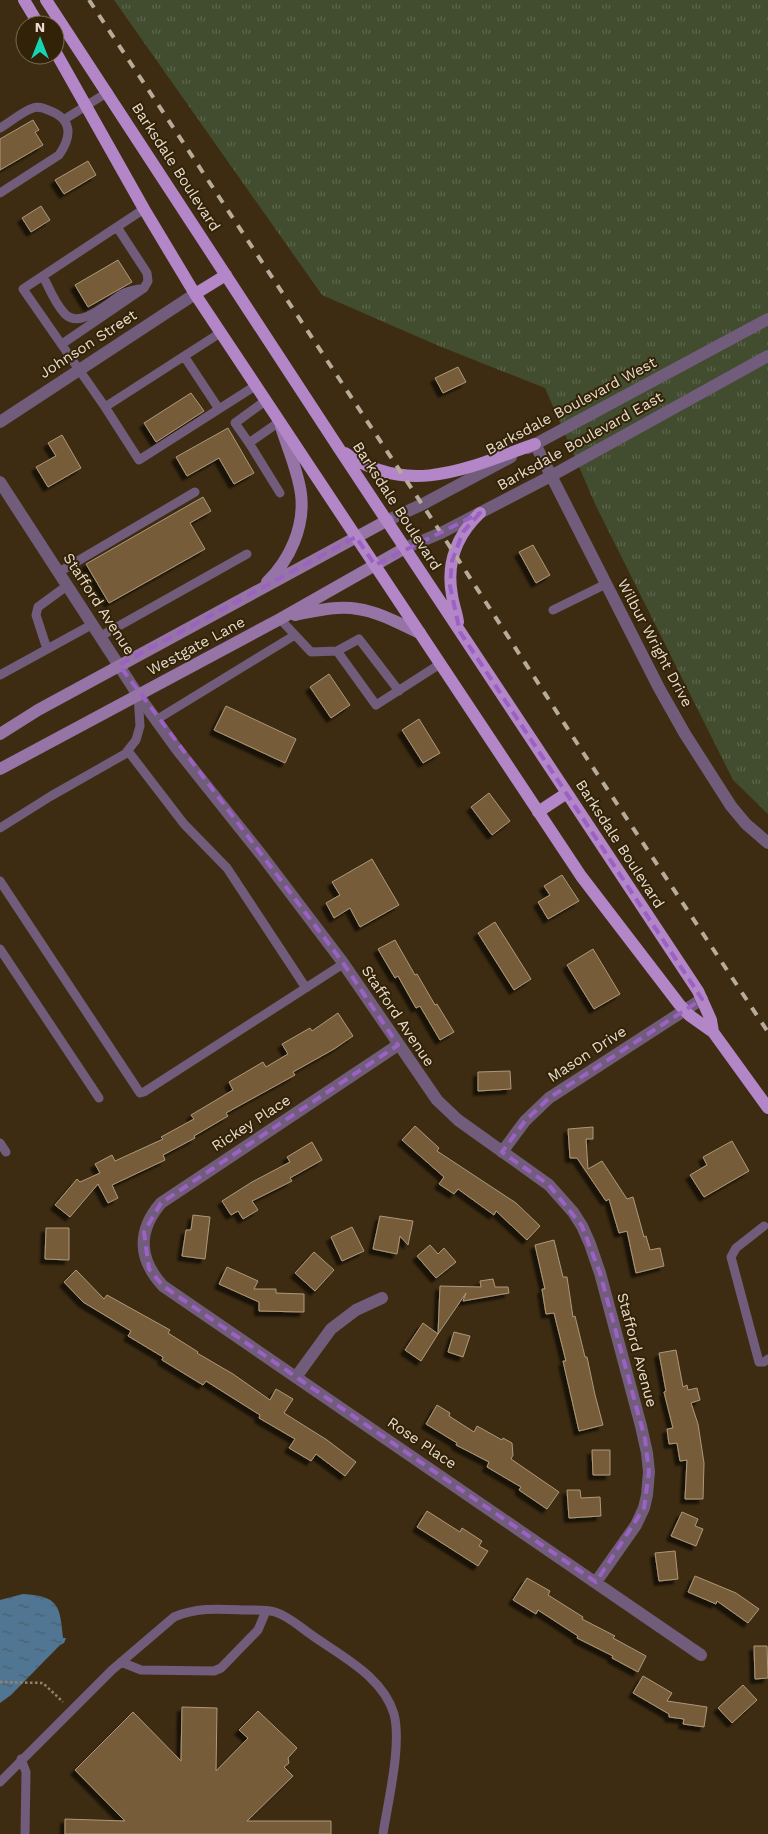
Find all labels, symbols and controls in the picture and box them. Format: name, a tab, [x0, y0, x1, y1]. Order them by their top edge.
north arrow	[15, 15, 65, 65]
text: N	[35, 19, 45, 35]
street label: Barksdale Boulevard	[128, 99, 224, 235]
street label: Johnson Street	[36, 305, 141, 382]
street label: Barksdale Boulevard West	[483, 353, 660, 459]
street label: Barksdale Boulevard East	[494, 388, 667, 494]
street label: Barksdale Boulevard	[349, 438, 445, 574]
street label: Stafford Avenue	[59, 550, 139, 658]
street label: Wilbur Wright Drive	[614, 576, 696, 710]
street label: Westgate Lane	[144, 613, 248, 679]
street label: Barksdale Boulevard	[572, 776, 668, 912]
street label: Stafford Avenue	[358, 962, 438, 1070]
street label: Mason Drive	[544, 1022, 630, 1086]
street label: Rickey Place	[208, 1091, 294, 1155]
street label: Stafford Avenue	[613, 1291, 661, 1409]
street label: Rose Place	[384, 1413, 460, 1473]

